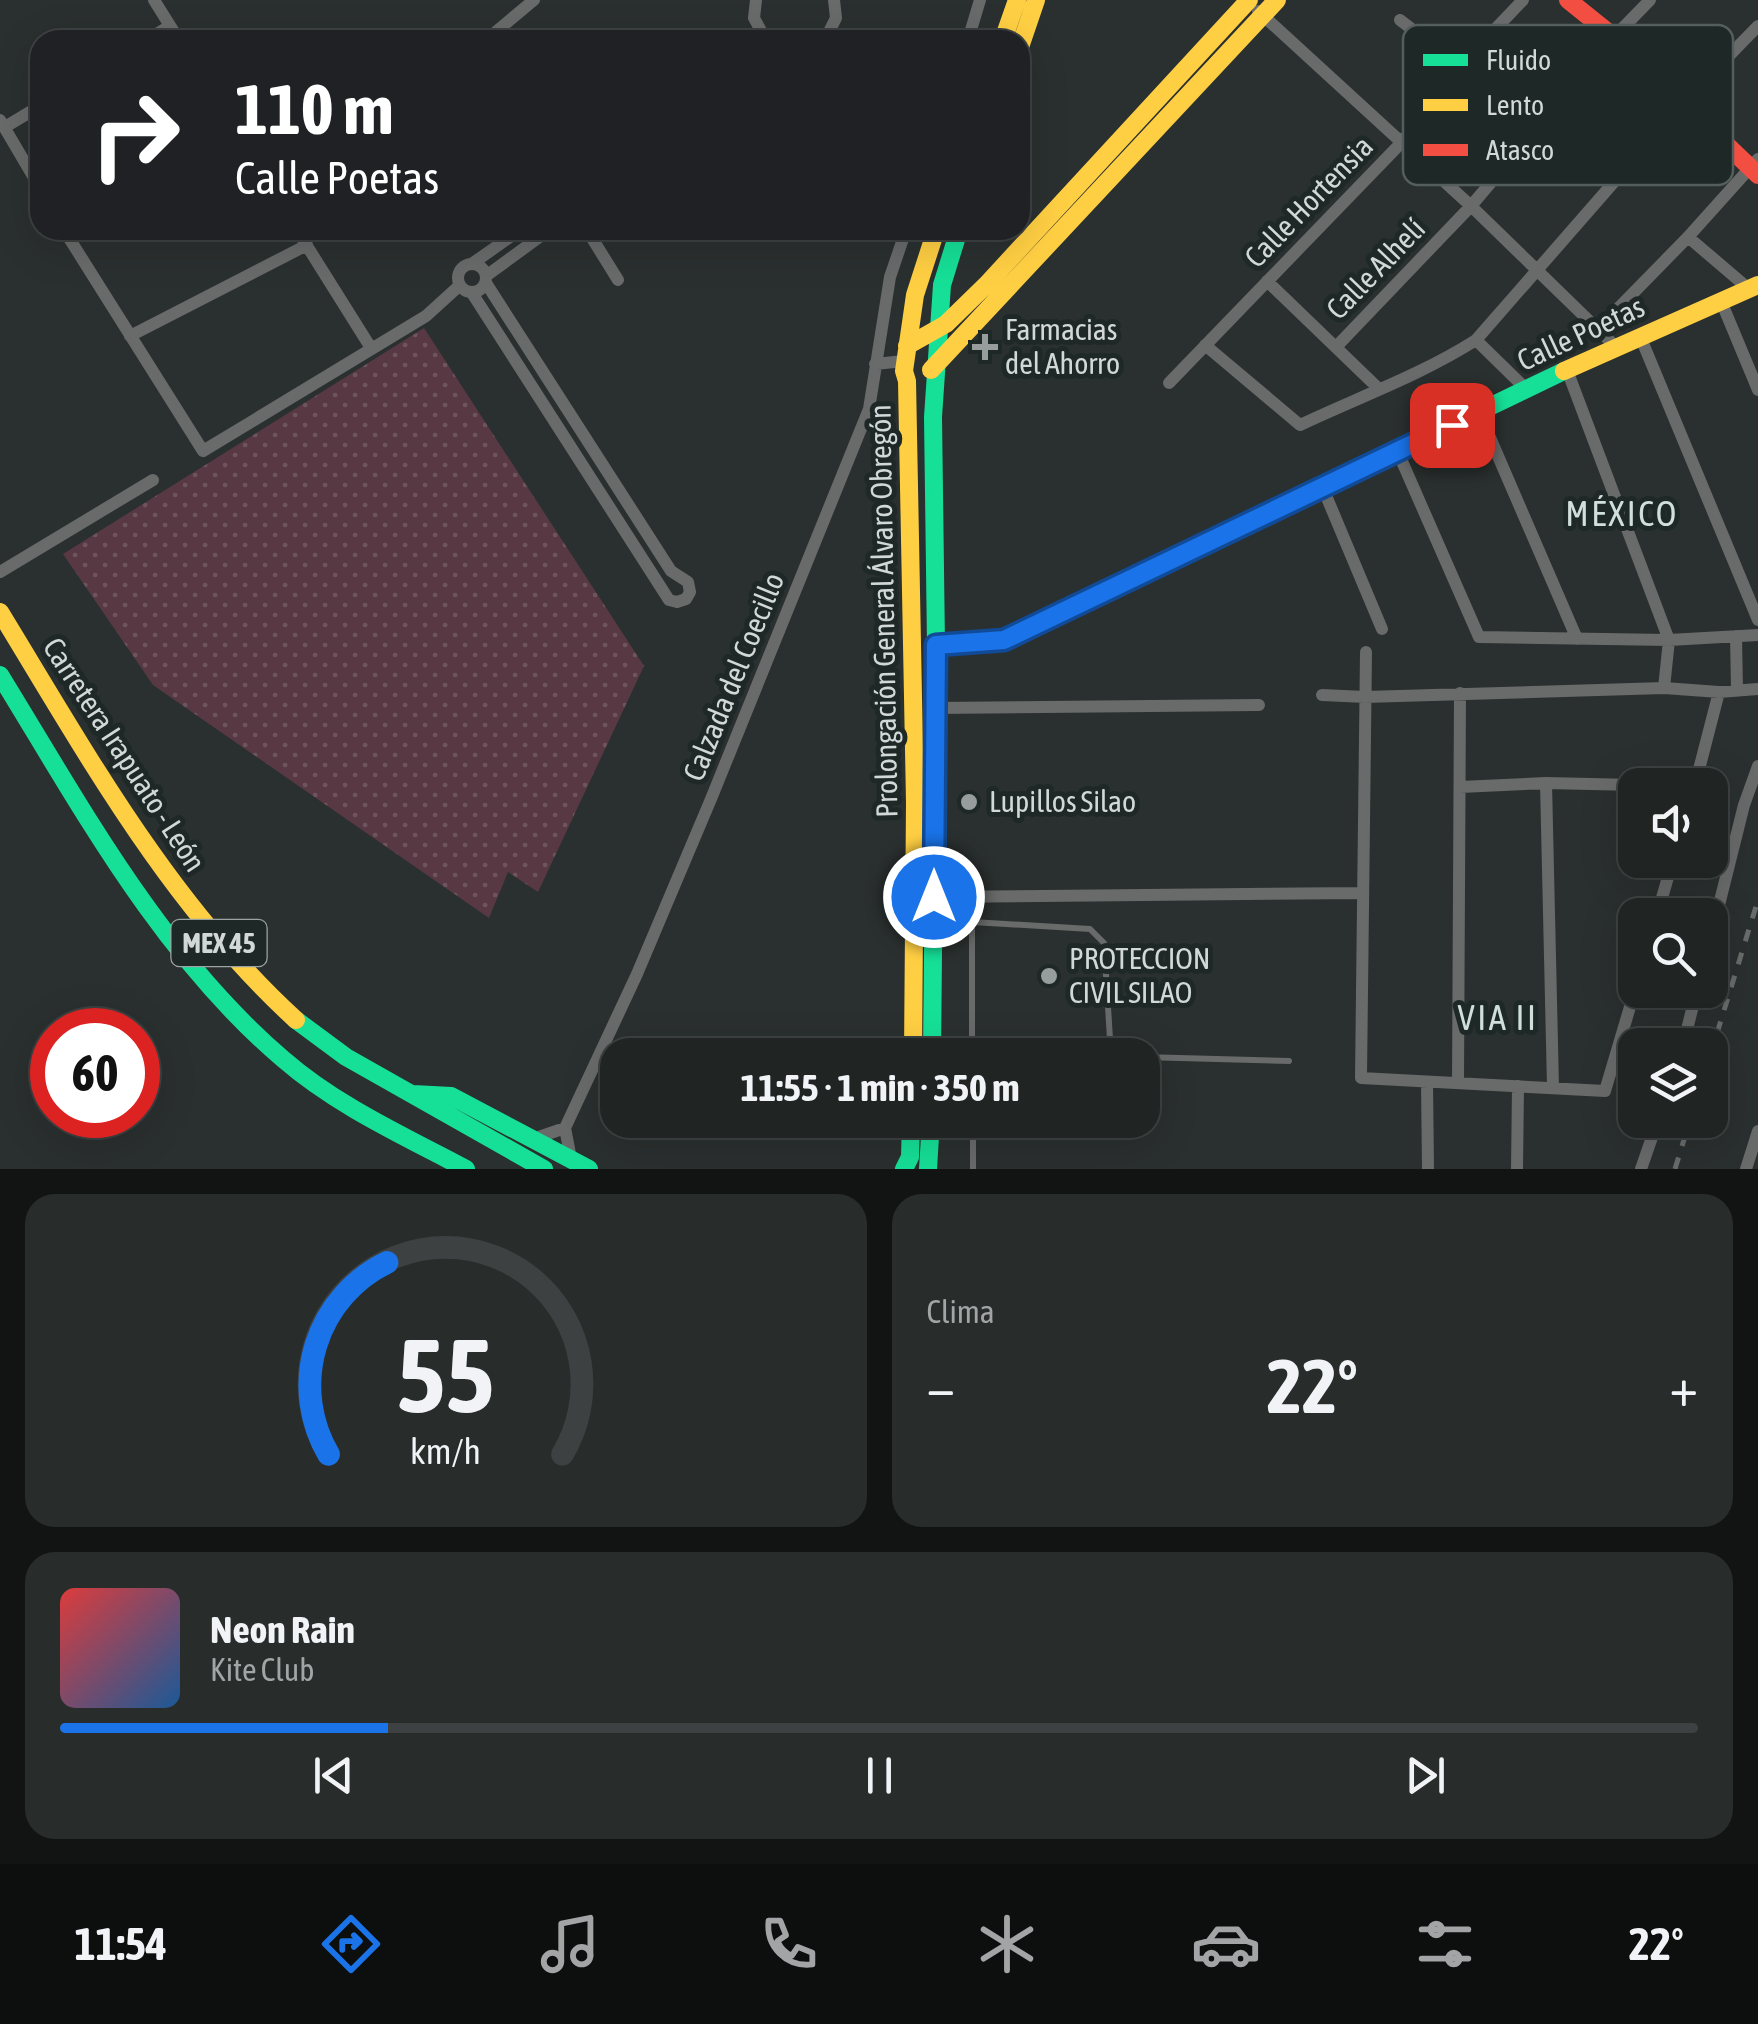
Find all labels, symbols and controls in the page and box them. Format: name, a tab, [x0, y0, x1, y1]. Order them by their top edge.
legend	[1403, 25, 1733, 185]
text: Fluido	[1486, 44, 1551, 76]
text: 110 m	[235, 69, 394, 149]
icon: right	[70, 70, 200, 200]
text: Lento	[1486, 89, 1544, 121]
street label: Calle Hortensia	[1237, 129, 1379, 274]
text: Atasco	[1486, 134, 1554, 166]
text: Calle Poetas	[235, 152, 439, 204]
street label: Calle Alhelí	[1319, 211, 1431, 326]
street label: Calle Poetas	[1512, 289, 1649, 377]
place label: Farmacias del Ahorro	[1005, 312, 1120, 380]
marker: Farmacias del Ahorro	[974, 336, 996, 358]
pin	[1410, 383, 1495, 468]
icon: arrive	[1425, 398, 1480, 453]
street label: Prolongación General Álvaro Obregón	[862, 404, 904, 818]
district label: MÉXICO	[1565, 493, 1679, 533]
street label: Calzada del Coecillo	[676, 568, 790, 785]
street label: Carretera Irapuato - León	[37, 631, 213, 878]
map controls	[1618, 768, 1728, 1138]
button: sound	[1618, 768, 1728, 878]
place label: Lupillos Silao	[989, 784, 1136, 818]
marker: Lupillos Silao	[958, 791, 980, 813]
position arrow	[882, 845, 986, 949]
button: search	[1618, 898, 1728, 1008]
road number: MEX 45	[172, 920, 266, 966]
place label: PROTECCION CIVIL SILAO	[1069, 941, 1211, 1009]
marker: PROTECCION CIVIL SILAO	[1038, 965, 1060, 987]
district label: VIA II	[1458, 997, 1538, 1037]
speed limit sign: 60	[30, 1008, 160, 1138]
button: layers	[1618, 1028, 1728, 1138]
text: 11:55 · 1 min · 350 m	[740, 1066, 1020, 1109]
text: Clima	[927, 1293, 995, 1330]
text: 55	[397, 1315, 495, 1434]
text: 22°	[1267, 1343, 1358, 1429]
text: −	[927, 1355, 955, 1418]
text: +	[1669, 1355, 1698, 1418]
text: km/h	[410, 1431, 481, 1472]
text: Neon Rain	[210, 1608, 355, 1651]
text: Kite Club	[210, 1651, 314, 1688]
icon: previous	[306, 1748, 361, 1803]
icon: pause	[852, 1748, 907, 1803]
icon: next	[1398, 1748, 1453, 1803]
icon: directions	[316, 1909, 386, 1979]
icon: music	[535, 1909, 605, 1979]
icon: phone	[754, 1909, 824, 1979]
icon: climate	[972, 1909, 1042, 1979]
icon: car	[1191, 1909, 1261, 1979]
icon: filters	[1410, 1909, 1480, 1979]
text: 11:54	[74, 1918, 167, 1970]
text: 22°	[1629, 1918, 1684, 1970]

